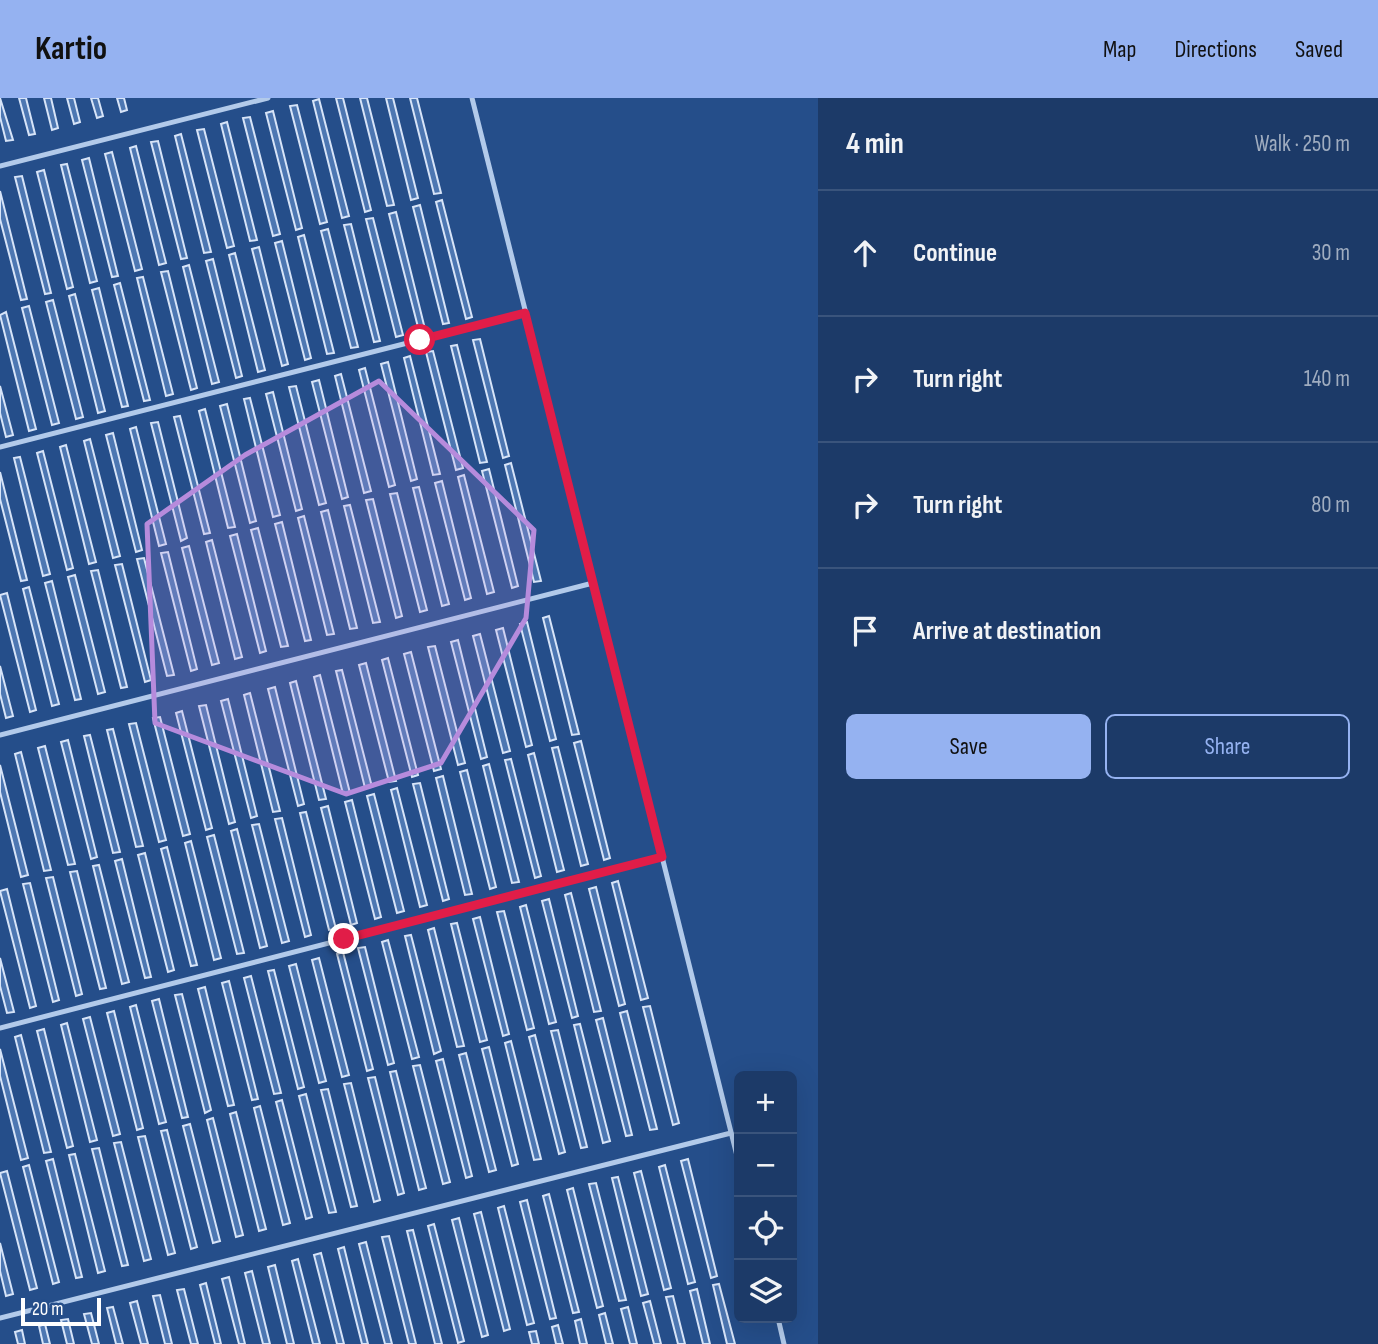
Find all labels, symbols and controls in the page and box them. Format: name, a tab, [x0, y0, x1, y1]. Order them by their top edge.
text: Kartio	[35, 29, 107, 69]
text: Map	[1103, 35, 1136, 64]
text: Directions	[1174, 35, 1257, 64]
text: Saved	[1295, 35, 1343, 64]
text: 4 min	[846, 126, 904, 162]
text: Walk · 250 m	[1254, 130, 1350, 158]
icon: ahead	[846, 234, 884, 272]
text: Continue	[913, 238, 997, 269]
text: 30 m	[1312, 239, 1350, 267]
route start	[404, 324, 435, 355]
icon: right	[846, 360, 884, 398]
text: Turn right	[913, 364, 1002, 395]
text: 140 m	[1304, 365, 1350, 393]
icon: right	[846, 486, 884, 524]
text: Turn right	[913, 490, 1002, 521]
text: 80 m	[1311, 491, 1350, 519]
icon: arrive	[846, 612, 884, 650]
text: Arrive at destination	[913, 616, 1101, 647]
button: Save	[846, 714, 1091, 779]
button: Share	[1105, 714, 1350, 779]
route end	[328, 923, 359, 954]
map controls	[734, 1071, 797, 1323]
button: +	[734, 1071, 797, 1134]
button: −	[734, 1134, 797, 1197]
button: locate	[734, 1197, 797, 1260]
button: layers	[734, 1260, 797, 1323]
scale bar	[21, 1295, 102, 1327]
text: 20 m	[32, 1298, 64, 1321]

